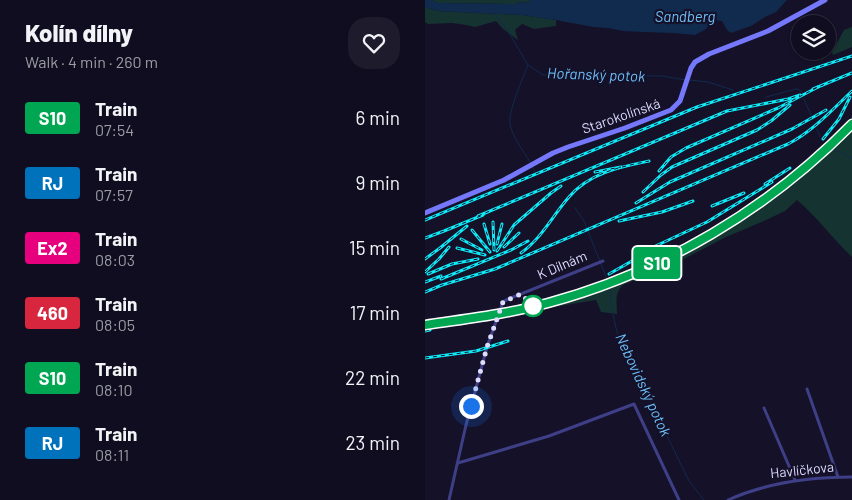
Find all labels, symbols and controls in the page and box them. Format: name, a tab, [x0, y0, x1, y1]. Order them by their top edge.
water label: Sandberg	[655, 7, 716, 25]
map controls	[791, 15, 836, 60]
button: layers	[791, 15, 836, 60]
button: heart	[348, 17, 400, 69]
text: Kolín dílny	[25, 18, 133, 47]
text: Walk · 4 min · 260 m	[25, 52, 158, 71]
water label: Hořanský potok	[547, 63, 646, 85]
street label: Starokolínská	[579, 94, 662, 137]
text: Train	[95, 97, 137, 120]
text: 6 min	[356, 106, 400, 129]
text: S10	[39, 107, 66, 129]
text: 07:54	[95, 120, 134, 139]
text: Train	[95, 162, 137, 185]
text: 9 min	[356, 171, 400, 194]
text: RJ	[42, 172, 63, 194]
text: 07:57	[95, 185, 133, 204]
text: Train	[95, 227, 137, 250]
text: 15 min	[349, 236, 400, 259]
text: Ex2	[37, 237, 68, 259]
street label: K Dílnám	[534, 246, 589, 283]
line badge: S10	[628, 247, 686, 279]
text: 08:03	[95, 250, 135, 269]
text: S10	[643, 252, 671, 274]
text: Train	[95, 292, 137, 315]
unlabelled marker	[522, 295, 544, 317]
text: 17 min	[350, 301, 400, 324]
text: 460	[37, 302, 68, 324]
text: 08:05	[95, 315, 135, 334]
water label: Nebovidský potok	[612, 330, 676, 440]
text: Train	[95, 357, 137, 380]
text: 22 min	[345, 366, 400, 389]
text: S10	[39, 367, 66, 389]
text: 08:10	[95, 380, 132, 399]
your location	[459, 394, 484, 419]
text: Train	[95, 422, 137, 445]
text: 23 min	[346, 431, 400, 454]
text: RJ	[42, 432, 63, 454]
text: 08:11	[95, 445, 129, 464]
street label: Havlíčkova	[769, 458, 835, 481]

